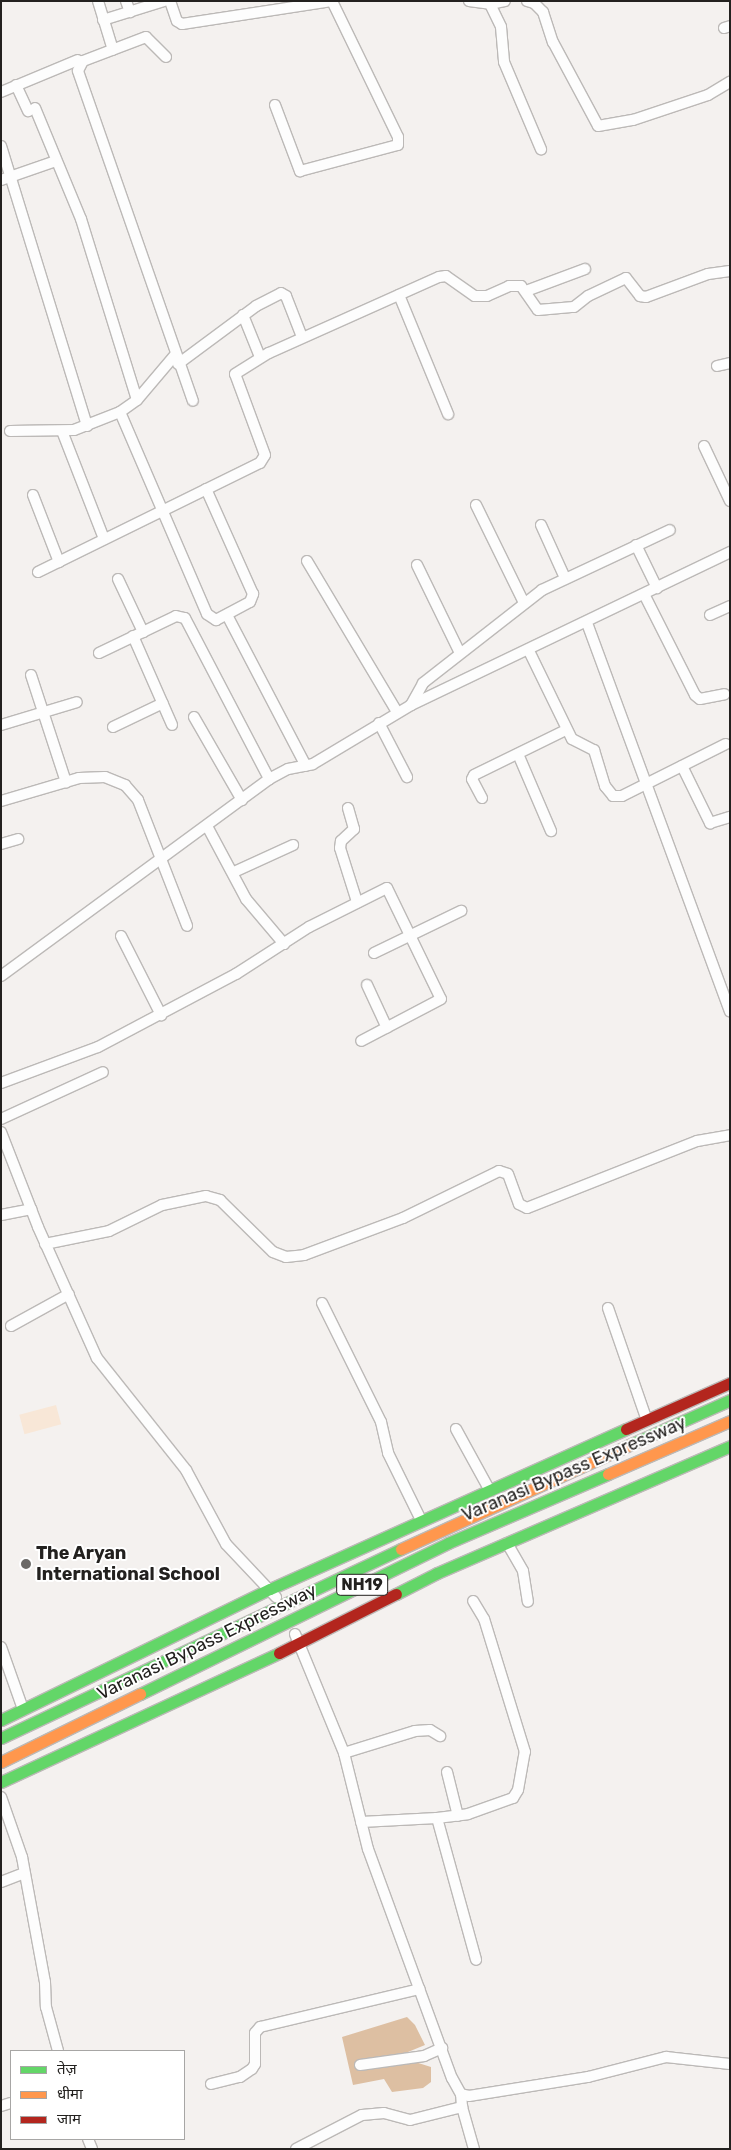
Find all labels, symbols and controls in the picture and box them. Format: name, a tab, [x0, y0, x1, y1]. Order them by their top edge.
street label: Varanasi Bypass Expressway	[459, 1412, 689, 1526]
place label: The Aryan International School	[36, 1543, 220, 1586]
marker: The Aryan International School	[20, 1558, 32, 1570]
road number: NH19	[336, 1572, 388, 1598]
street label: Varanasi Bypass Expressway	[94, 1579, 320, 1705]
legend	[10, 2050, 185, 2140]
text: तेज़	[57, 2060, 77, 2078]
text: धीमा	[57, 2085, 83, 2103]
text: जाम	[57, 2110, 81, 2128]

